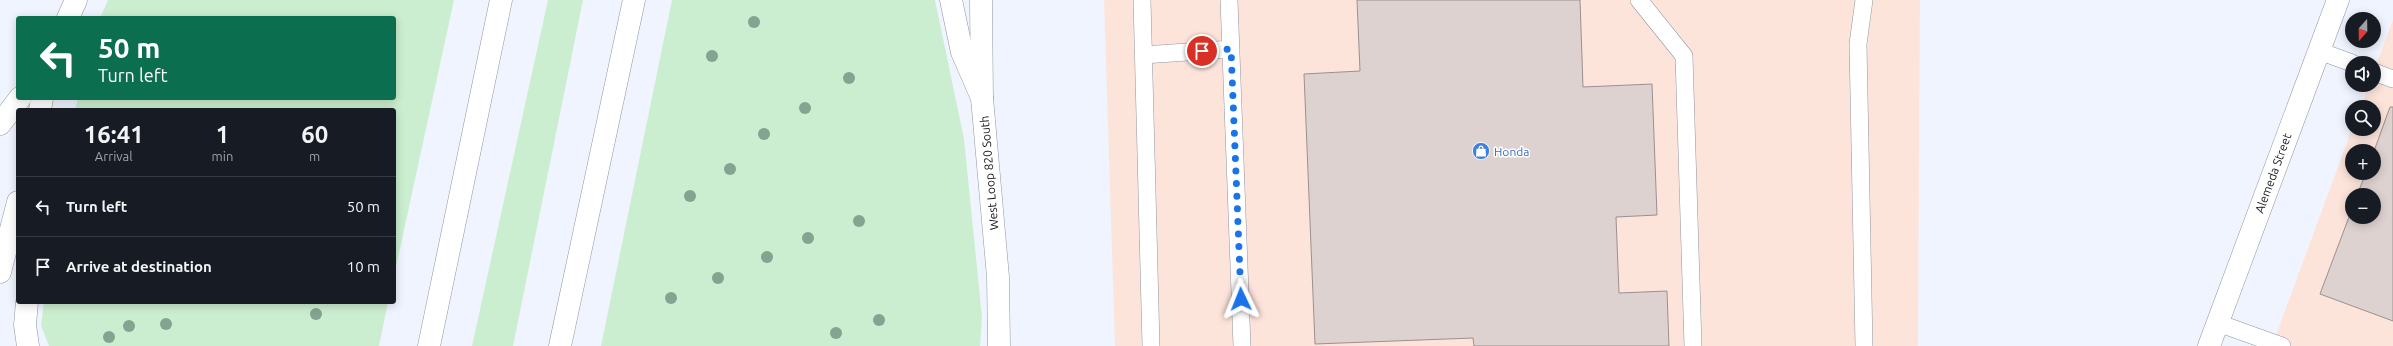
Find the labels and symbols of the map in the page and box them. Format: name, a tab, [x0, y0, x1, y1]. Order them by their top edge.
north arrow	[2345, 12, 2381, 48]
pin	[1185, 34, 1219, 68]
street label: West Loop 820 South	[978, 115, 1000, 231]
street label: Alemeda Street	[2253, 131, 2294, 215]
shop icon: Honda	[1471, 141, 1491, 161]
place label: Honda	[1494, 145, 1529, 158]
position arrow	[1220, 278, 1262, 320]

